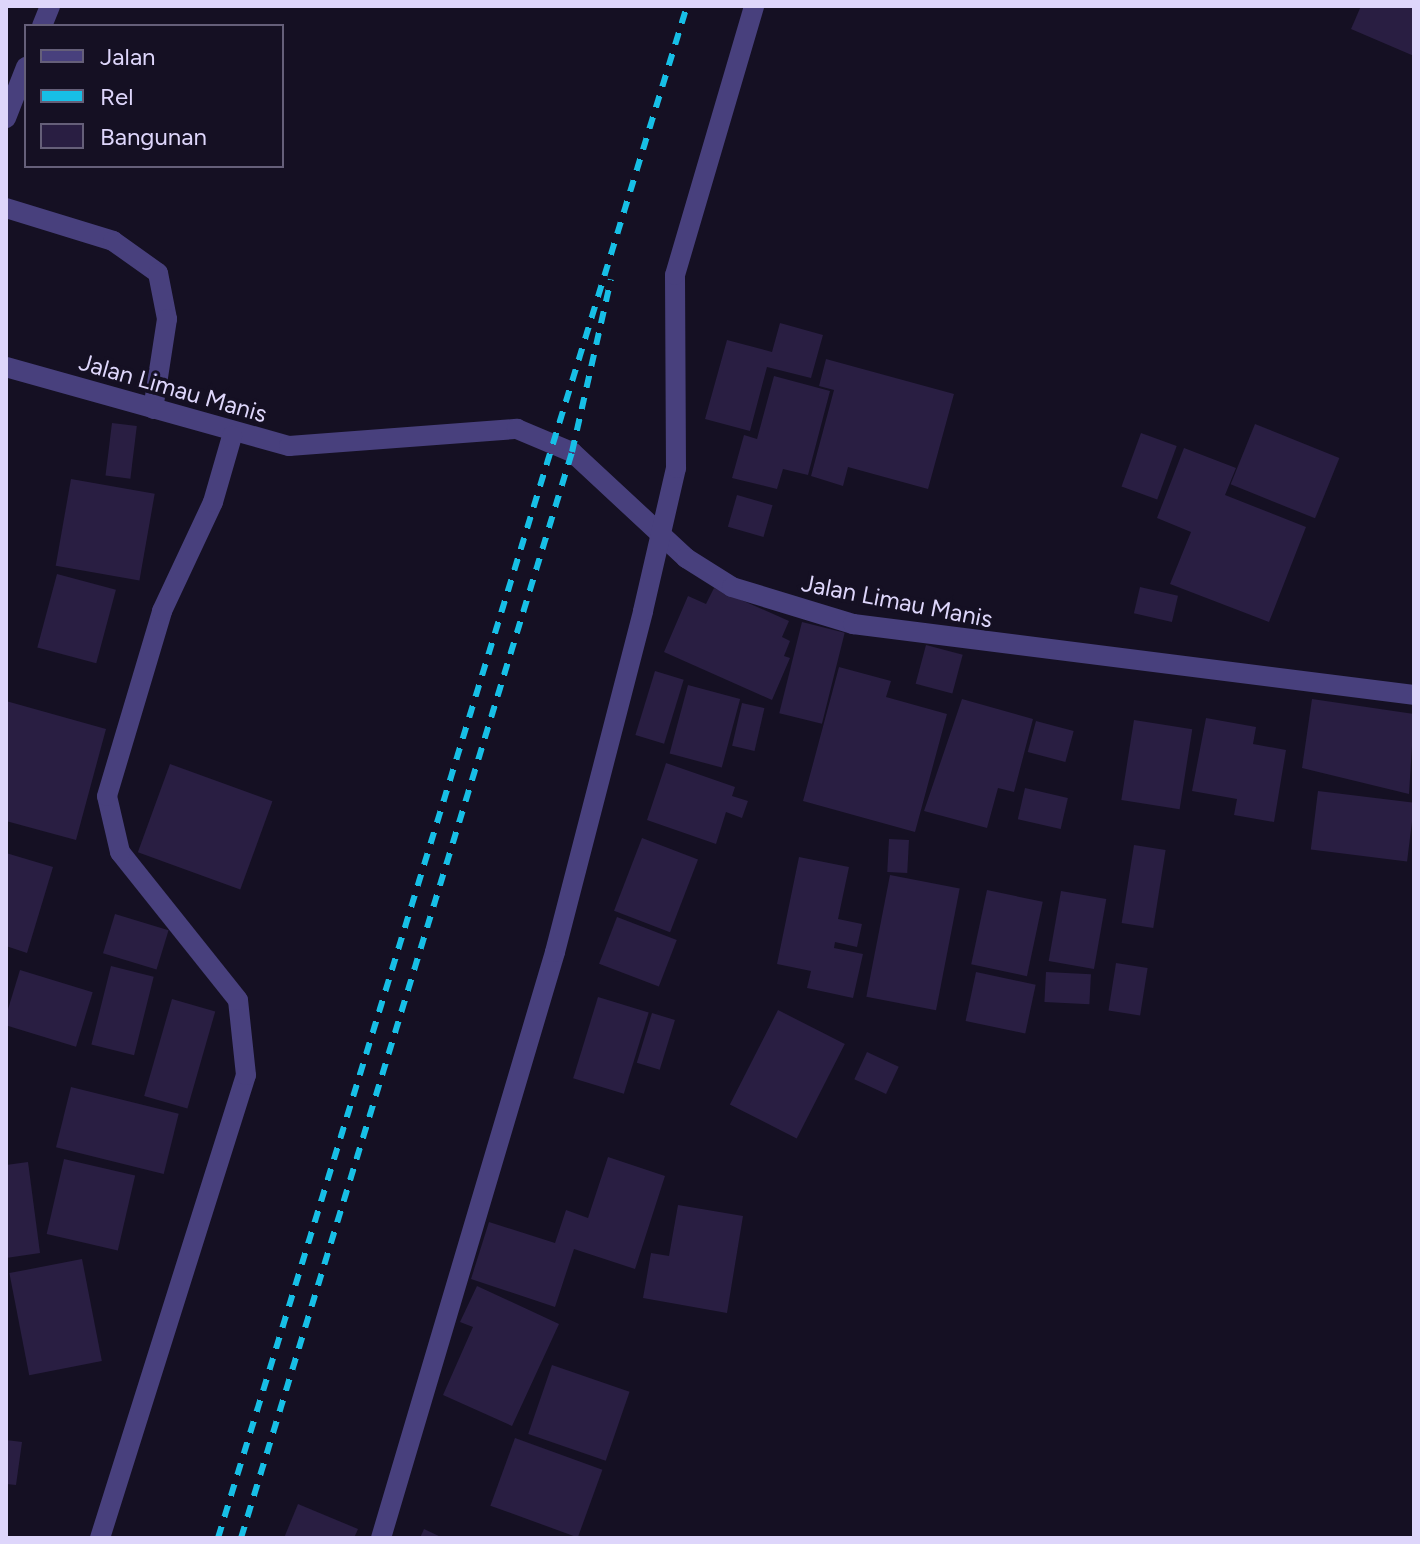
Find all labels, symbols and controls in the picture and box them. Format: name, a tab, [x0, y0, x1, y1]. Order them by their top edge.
legend	[24, 24, 284, 168]
text: Jalan	[100, 42, 156, 71]
text: Rel	[100, 82, 133, 111]
text: Bangunan	[100, 122, 207, 151]
street label: Jalan Limau Manis	[76, 347, 270, 429]
street label: Jalan Limau Manis	[799, 568, 995, 634]

